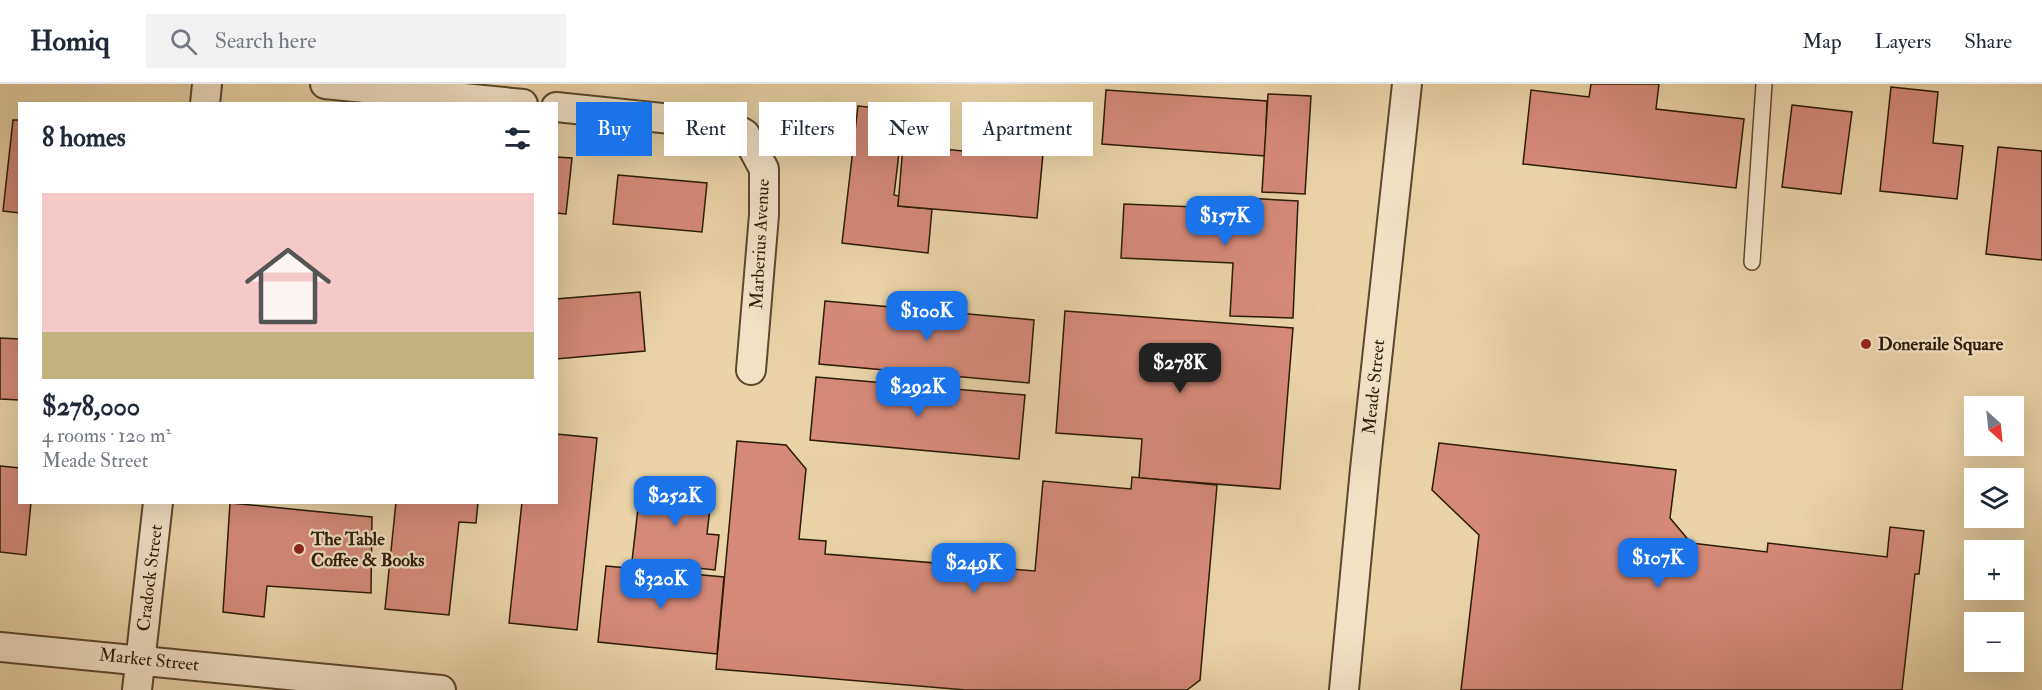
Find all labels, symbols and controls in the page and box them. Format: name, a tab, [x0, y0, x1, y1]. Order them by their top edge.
search box	[146, 14, 566, 68]
text: Homiq	[30, 24, 110, 59]
icon: search	[167, 25, 200, 58]
text: Search here	[215, 27, 316, 55]
text: Map	[1802, 28, 1842, 55]
text: Layers	[1875, 28, 1931, 55]
text: Share	[1964, 28, 2012, 55]
chip: Buy	[576, 102, 652, 156]
chip: Rent	[664, 102, 747, 156]
chip: Filters	[759, 102, 856, 156]
chip: New	[868, 102, 950, 156]
chip: Apartment	[962, 102, 1093, 156]
text: 8 homes	[42, 122, 126, 154]
icon: filters	[501, 122, 534, 155]
street label: Marberius Avenue	[745, 178, 775, 310]
pin: $157K	[1183, 196, 1267, 247]
text: $157K	[1200, 203, 1250, 228]
icon: home	[234, 232, 342, 340]
pin: $100K	[885, 291, 969, 342]
text: $100K	[901, 298, 953, 323]
place label: Doneraile Square	[1878, 333, 2004, 356]
marker: Doneraile Square	[1859, 337, 1873, 351]
street label: Meade Street	[1358, 338, 1390, 436]
pin: $278K	[1138, 343, 1222, 394]
text: $278K	[1153, 350, 1207, 375]
pin: $292K	[876, 367, 960, 418]
text: $292K	[890, 374, 946, 399]
text: $278,000	[42, 391, 140, 423]
north arrow	[1964, 396, 2024, 456]
map controls	[1964, 396, 2024, 672]
text: 4 rooms · 120 m²	[42, 423, 171, 448]
text: Meade Street	[42, 448, 148, 473]
button: layers	[1964, 468, 2024, 528]
pin: $252K	[633, 476, 717, 527]
text: $252K	[648, 483, 702, 508]
street label: Cradock Street	[132, 523, 168, 633]
place label: The Table Coffee & Books	[310, 528, 425, 572]
pin: $107K	[1616, 538, 1700, 589]
button: +	[1964, 540, 2024, 600]
marker: The Table Coffee & Books	[292, 542, 306, 556]
pin: $249K	[932, 543, 1016, 594]
text: $107K	[1632, 545, 1684, 570]
text: $249K	[946, 550, 1002, 575]
pin: $320K	[619, 559, 703, 610]
text: $320K	[634, 566, 688, 591]
button: −	[1964, 612, 2024, 672]
street label: Market Street	[98, 643, 200, 677]

